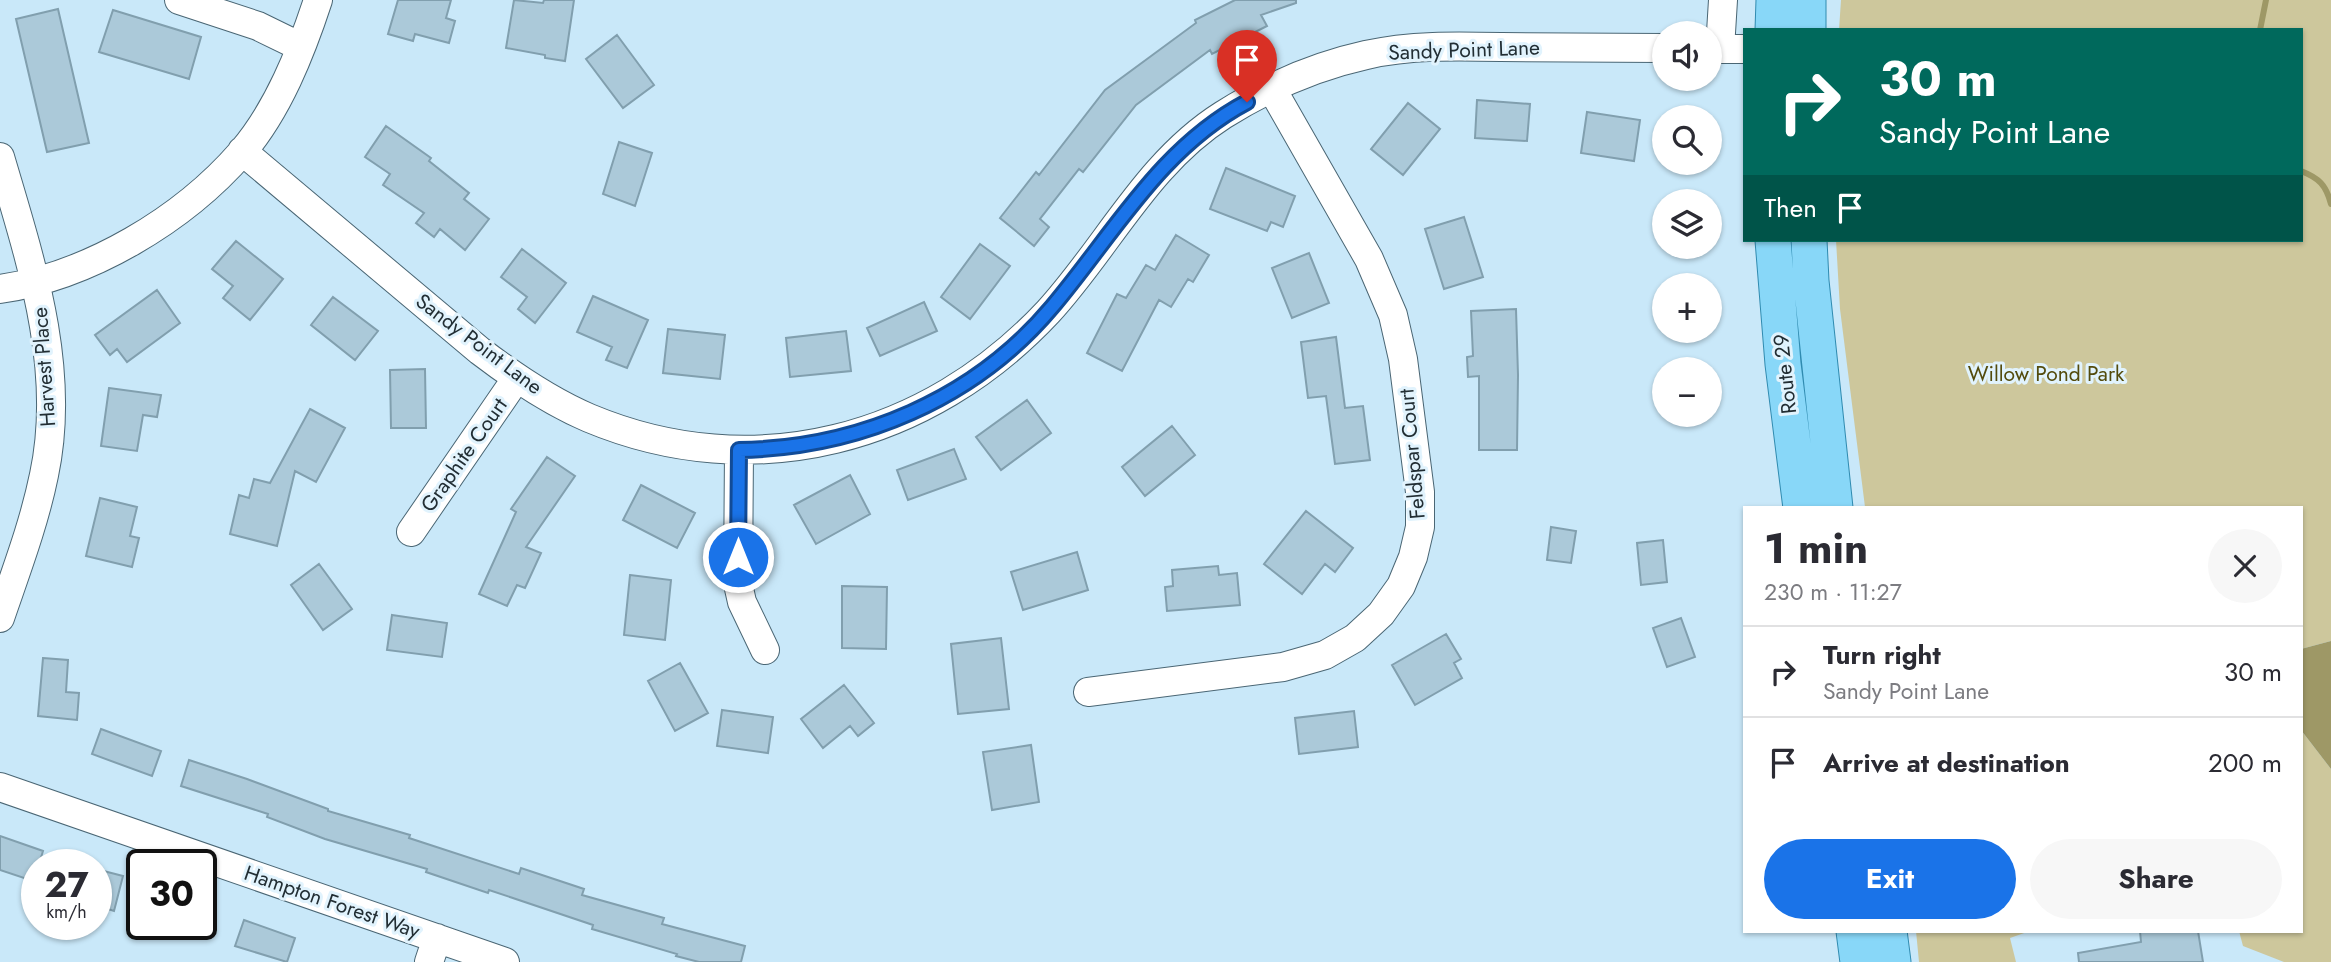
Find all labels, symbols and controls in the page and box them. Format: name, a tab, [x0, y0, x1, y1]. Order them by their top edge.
map controls	[1652, 21, 1722, 427]
button: sound	[1652, 21, 1722, 91]
pin	[1217, 30, 1277, 102]
street label: Sandy Point Lane	[1388, 32, 1541, 68]
icon: arrive	[1228, 41, 1266, 79]
text: 30 m	[1879, 44, 1997, 114]
icon: right	[1764, 56, 1855, 147]
button: search	[1652, 105, 1722, 175]
text: Sandy Point Lane	[1879, 109, 2110, 155]
button: layers	[1652, 189, 1722, 259]
text: Then	[1764, 189, 1817, 227]
icon: arrive	[1831, 189, 1869, 227]
button: +	[1652, 273, 1722, 343]
street label: Sandy Point Lane	[409, 286, 549, 402]
street label: Harvest Place	[25, 306, 63, 428]
street label: Route 29	[1766, 332, 1804, 416]
button: −	[1652, 357, 1722, 427]
park label: Willow Pond Park	[1968, 359, 2125, 389]
street label: Feldspar Court	[1391, 388, 1433, 520]
street label: Graphite Court	[413, 392, 515, 518]
text: 1 min	[1764, 518, 1868, 579]
position arrow	[701, 520, 775, 594]
button: close	[2208, 529, 2282, 603]
text: 230 m · 11:27	[1764, 575, 1902, 609]
text: Turn right	[1823, 636, 1941, 674]
icon: right	[1764, 653, 1802, 691]
text: 30 m	[2224, 653, 2282, 691]
text: Sandy Point Lane	[1823, 674, 1989, 708]
icon: arrive	[1764, 744, 1802, 782]
text: Arrive at destination	[1823, 744, 2070, 782]
text: 200 m	[2208, 744, 2282, 782]
button: Exit	[1764, 839, 2016, 919]
button: Share	[2030, 839, 2282, 919]
speed limit sign: 30	[126, 849, 217, 940]
street label: Hampton Forest Way	[240, 858, 425, 946]
text: 27	[44, 860, 89, 910]
text: km/h	[46, 899, 87, 925]

